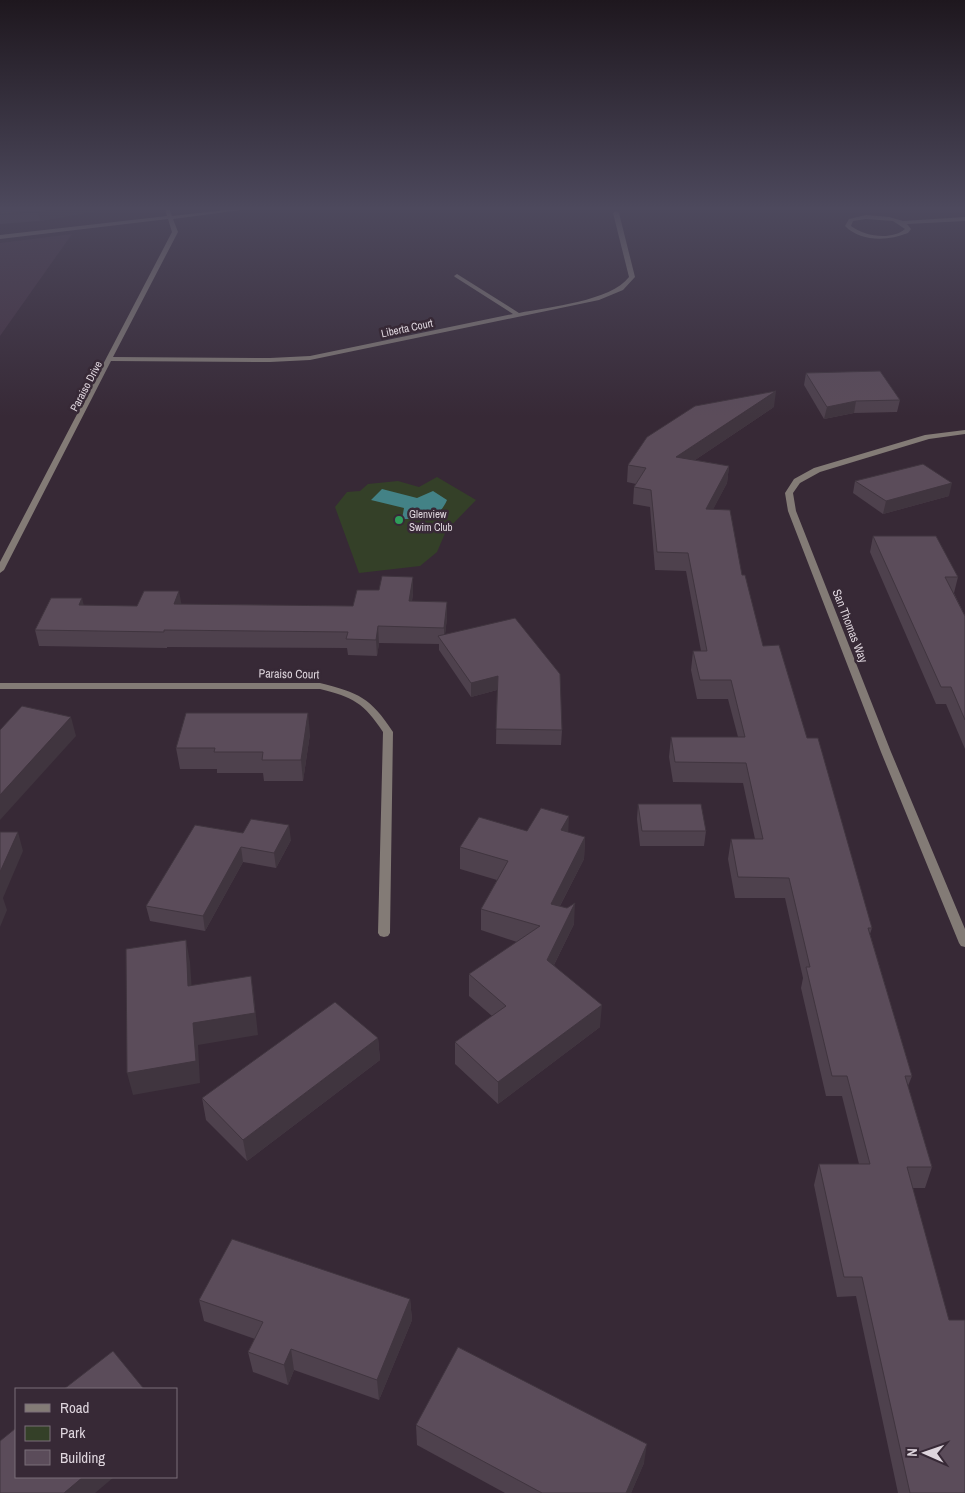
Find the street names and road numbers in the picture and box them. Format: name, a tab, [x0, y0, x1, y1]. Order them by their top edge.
street label: Liberta Court	[380, 316, 435, 340]
street label: Paraiso Drive	[67, 358, 105, 414]
street label: San Thomas Way	[829, 587, 871, 665]
street label: Paraiso Court	[259, 665, 320, 683]

